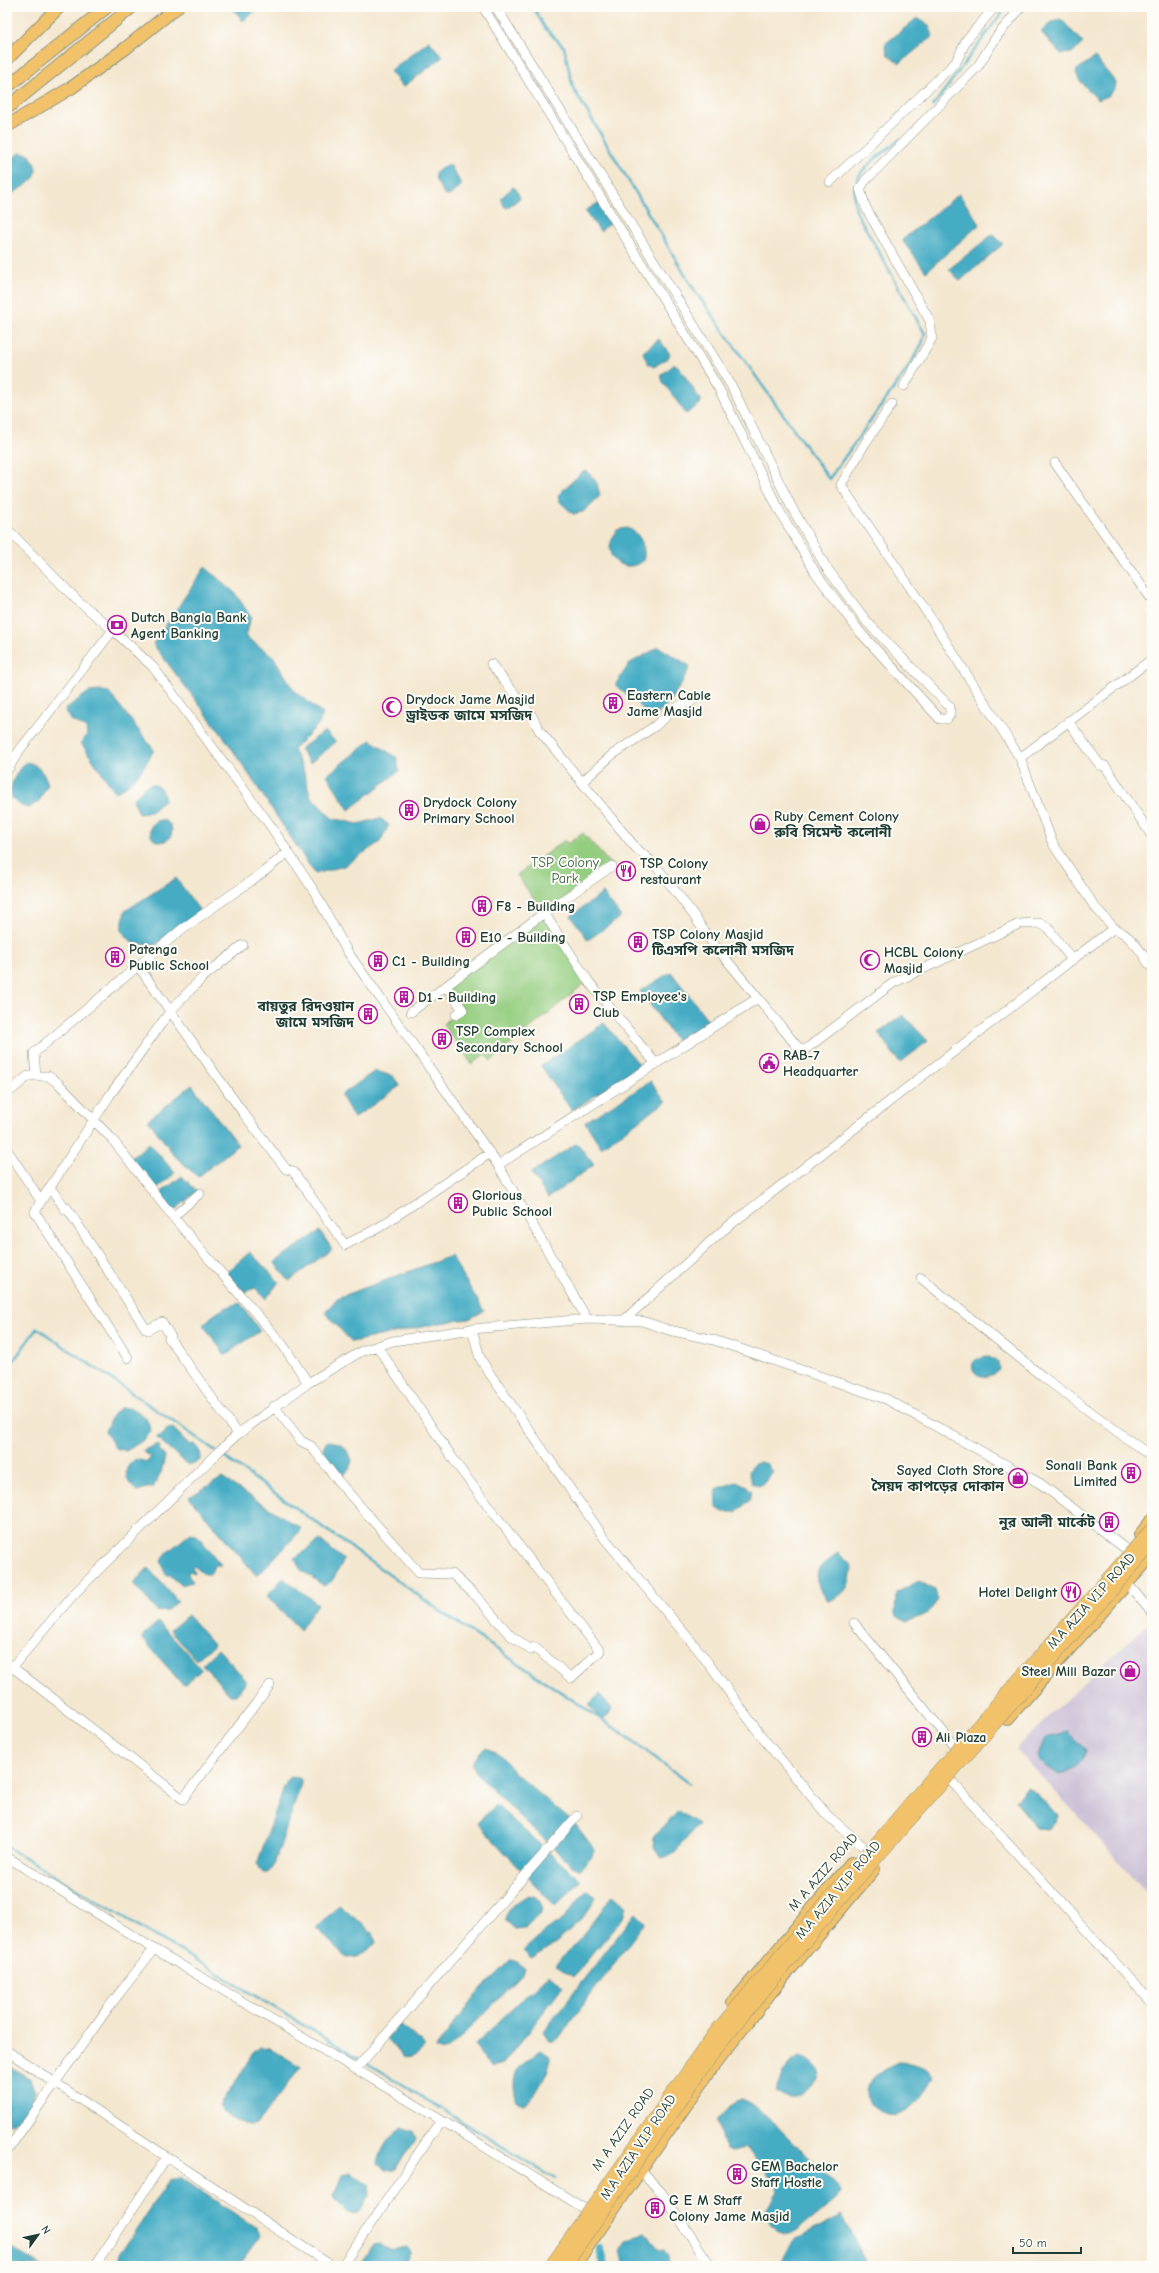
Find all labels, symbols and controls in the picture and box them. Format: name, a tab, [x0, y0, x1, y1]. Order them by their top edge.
place label: Dutch Bangla Bank Agent Banking	[131, 609, 247, 642]
bank icon: Dutch Bangla Bank Agent Banking	[106, 614, 128, 636]
place label: Eastern Cable Jame Masjid	[627, 687, 711, 720]
place label: Drydock Jame Masjid ড্রাইডক জামে মসজিদ	[405, 691, 535, 724]
building icon: Eastern Cable Jame Masjid	[602, 692, 624, 714]
mosque icon: Drydock Jame Masjid ড্রাইডক জামে মসজিদ	[381, 696, 403, 718]
place label: Drydock Colony Primary School	[423, 794, 517, 827]
building icon: Drydock Colony Primary School	[398, 799, 420, 821]
place label: Ruby Cement Colony রুবি সিমেন্ট কলোনী	[773, 808, 899, 841]
shop icon: Ruby Cement Colony রুবি সিমেন্ট কলোনী	[749, 813, 771, 835]
park label: TSP Colony Park	[531, 854, 600, 887]
place label: TSP Colony restaurant	[640, 855, 709, 888]
restaurant icon: TSP Colony restaurant	[615, 860, 637, 882]
building icon: F8 - Building	[471, 895, 493, 917]
place label: F8 - Building	[496, 898, 576, 915]
building icon: E10 - Building	[455, 926, 477, 948]
place label: TSP Colony Masjid টিএসপি কলোনী মসজিদ	[651, 926, 795, 959]
place label: E10 - Building	[480, 929, 566, 946]
building icon: TSP Colony Masjid টিএসপি কলোনী মসজিদ	[627, 931, 649, 953]
place label: Patenga Public School	[129, 941, 209, 974]
place label: HCBL Colony Masjid	[884, 944, 964, 977]
building icon: Patenga Public School	[104, 946, 126, 968]
mosque icon: HCBL Colony Masjid	[859, 949, 881, 971]
building icon: C1 - Building	[367, 950, 389, 972]
place label: C1 - Building	[392, 953, 470, 970]
building icon: D1 - Building	[393, 986, 415, 1008]
place label: TSP Employee's Club	[593, 988, 687, 1021]
place label: D1 - Building	[418, 989, 496, 1006]
building icon: TSP Employee's Club	[568, 993, 590, 1015]
place label: বায়তুর রিদওয়ান জামে মসজিদ	[256, 998, 355, 1031]
building icon: বায়তুর রিদওয়ান জামে মসজিদ	[357, 1003, 379, 1025]
place label: TSP Complex Secondary School	[456, 1023, 563, 1056]
building icon: TSP Complex Secondary School	[431, 1028, 453, 1050]
place label: RAB-7 Headquarter	[783, 1047, 859, 1080]
public building icon: RAB-7 Headquarter	[758, 1052, 780, 1074]
place label: Glorious Public School	[472, 1187, 552, 1220]
building icon: Glorious Public School	[447, 1192, 469, 1214]
place label: Sonali Bank Limited	[1046, 1457, 1117, 1490]
place label: Sayed Cloth Store সৈয়দ কাপড়ের দোকান	[870, 1462, 1004, 1495]
building icon: Sonali Bank Limited	[1120, 1462, 1142, 1484]
shop icon: Sayed Cloth Store সৈয়দ কাপড়ের দোকান	[1007, 1467, 1029, 1489]
building icon: নুর আলী মার্কেট	[1098, 1511, 1120, 1533]
place label: নুর আলী মার্কেট	[998, 1512, 1095, 1531]
street label: M.A AZIA V.I.P ROAD	[1043, 1549, 1139, 1653]
restaurant icon: Hotel Delight	[1060, 1581, 1082, 1603]
place label: Hotel Delight	[978, 1584, 1057, 1601]
shop icon: Steel Mill Bazar	[1119, 1660, 1141, 1682]
place label: Steel Mill Bazar	[1022, 1663, 1116, 1680]
building icon: Ali Plaza	[911, 1726, 933, 1748]
place label: Ali Plaza	[936, 1729, 986, 1746]
street label: M A AZIZ ROAD	[784, 1829, 862, 1915]
street label: M.A AZIA V.I.P ROAD	[792, 1837, 884, 1943]
street label: M A AZIZ ROAD	[588, 2084, 658, 2174]
street label: M.A AZIA V.I.P ROAD	[596, 2091, 680, 2203]
place label: GEM Bachelor Staff Hostle	[751, 2158, 839, 2191]
building icon: GEM Bachelor Staff Hostle	[726, 2163, 748, 2185]
place label: G E M Staff Colony Jame Masjid	[669, 2192, 790, 2225]
building icon: G E M Staff Colony Jame Masjid	[644, 2197, 666, 2219]
north arrow	[18, 2215, 58, 2255]
text: N	[39, 2223, 53, 2236]
scale bar	[1013, 2229, 1081, 2255]
text: 50 m	[1019, 2236, 1047, 2250]

